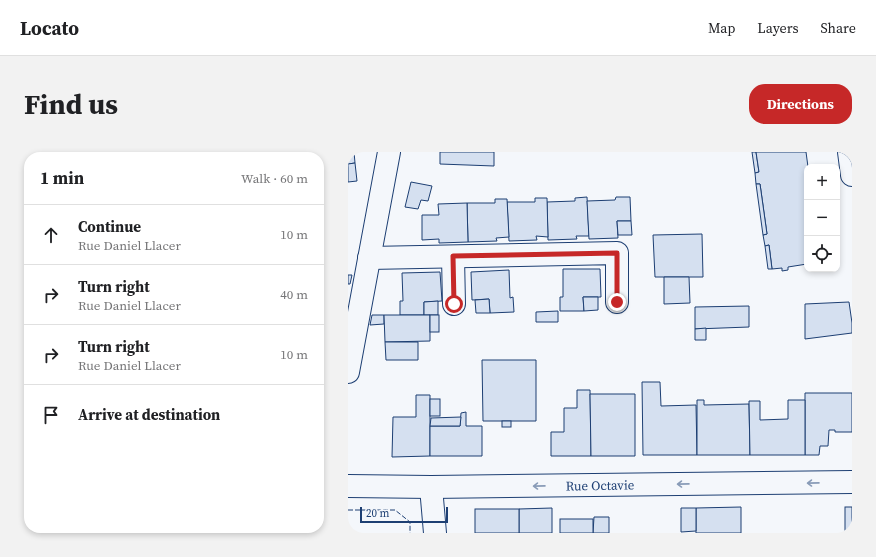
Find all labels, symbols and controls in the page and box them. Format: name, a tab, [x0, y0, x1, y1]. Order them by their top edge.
text: Locato	[20, 15, 79, 41]
text: Map	[708, 18, 735, 38]
text: Layers	[757, 18, 799, 38]
text: Share	[821, 18, 856, 38]
button: Directions	[749, 84, 852, 124]
text: Find us	[24, 85, 118, 123]
map controls	[804, 164, 840, 272]
button: +	[804, 164, 840, 200]
text: 1 min	[40, 166, 84, 190]
text: Walk · 60 m	[241, 170, 308, 187]
button: −	[804, 200, 840, 236]
text: Continue	[78, 216, 141, 237]
icon: ahead	[40, 224, 62, 246]
text: 10 m	[280, 226, 308, 243]
button: locate	[804, 236, 840, 272]
text: Rue Daniel Llacer	[78, 237, 181, 254]
text: Turn right	[78, 276, 150, 297]
icon: right	[40, 284, 62, 306]
text: 40 m	[280, 286, 308, 303]
route end	[608, 293, 626, 311]
route start	[445, 295, 463, 313]
text: Rue Daniel Llacer	[78, 297, 181, 314]
text: Turn right	[78, 336, 150, 357]
icon: right	[40, 344, 62, 366]
text: 10 m	[280, 346, 308, 363]
text: Rue Daniel Llacer	[78, 357, 181, 374]
icon: arrive	[40, 404, 62, 426]
text: Arrive at destination	[78, 404, 220, 425]
street label: Rue Octavie	[566, 476, 635, 495]
one-way arrow	[807, 479, 820, 487]
one-way arrow	[677, 480, 690, 488]
one-way arrow	[533, 482, 546, 490]
scale bar	[360, 505, 448, 524]
text: 20 m	[366, 506, 389, 521]

